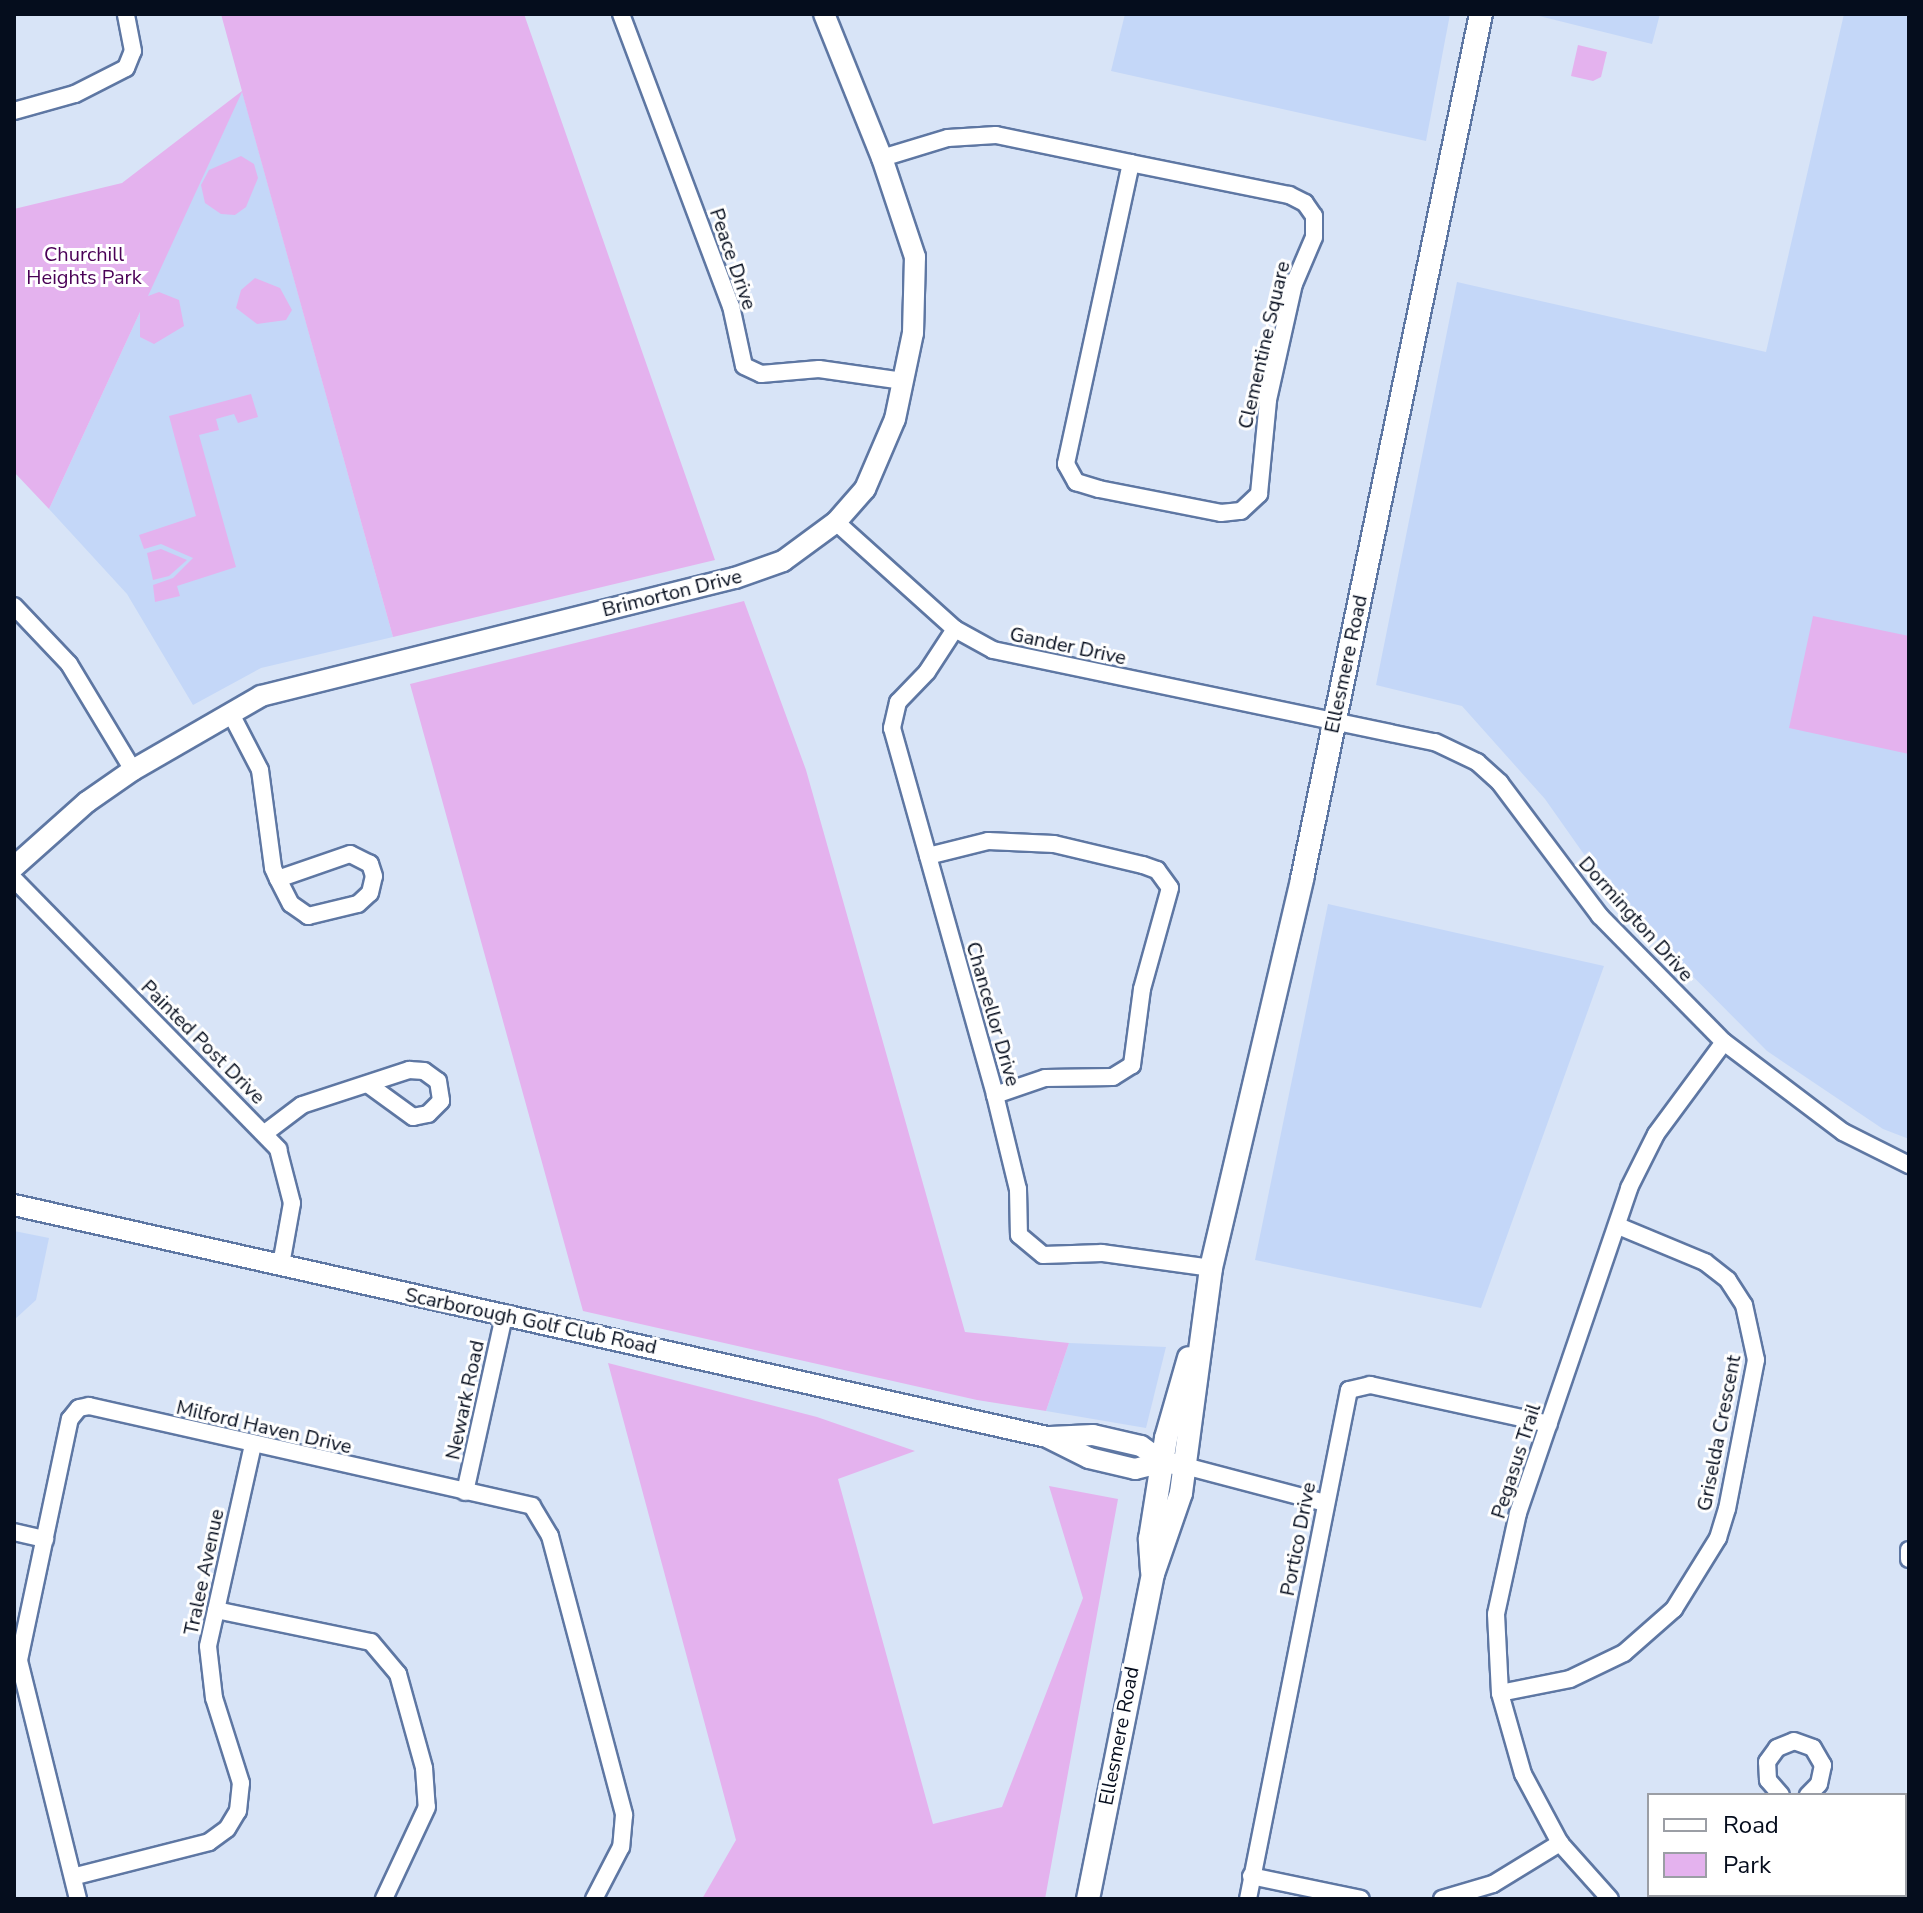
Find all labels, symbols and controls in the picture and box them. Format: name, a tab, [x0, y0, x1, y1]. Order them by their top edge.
street label: Peace Drive	[704, 205, 762, 313]
park label: Churchill Heights Park	[26, 242, 142, 289]
street label: Clementine Square	[1233, 259, 1295, 431]
street label: Brimorton Drive	[600, 564, 744, 622]
street label: Ellesmere Road	[1320, 593, 1372, 735]
street label: Gander Drive	[1008, 622, 1128, 670]
street label: Dormington Drive	[1574, 852, 1698, 986]
street label: Chancellor Drive	[961, 939, 1025, 1089]
street label: Painted Post Drive	[136, 975, 270, 1109]
street label: Scarborough Golf Club Road	[403, 1283, 659, 1359]
street label: Newark Road	[441, 1338, 489, 1462]
street label: Griselda Crescent	[1692, 1353, 1746, 1513]
street label: Milford Haven Drive	[174, 1395, 354, 1459]
street label: Pegasus Trail	[1486, 1400, 1546, 1522]
street label: Portico Drive	[1275, 1480, 1321, 1598]
street label: Tralee Avenue	[179, 1507, 229, 1637]
street label: Ellesmere Road	[1094, 1665, 1144, 1807]
legend	[1647, 1793, 1907, 1897]
text: Road	[1723, 1809, 1779, 1841]
text: Park	[1723, 1849, 1771, 1881]

